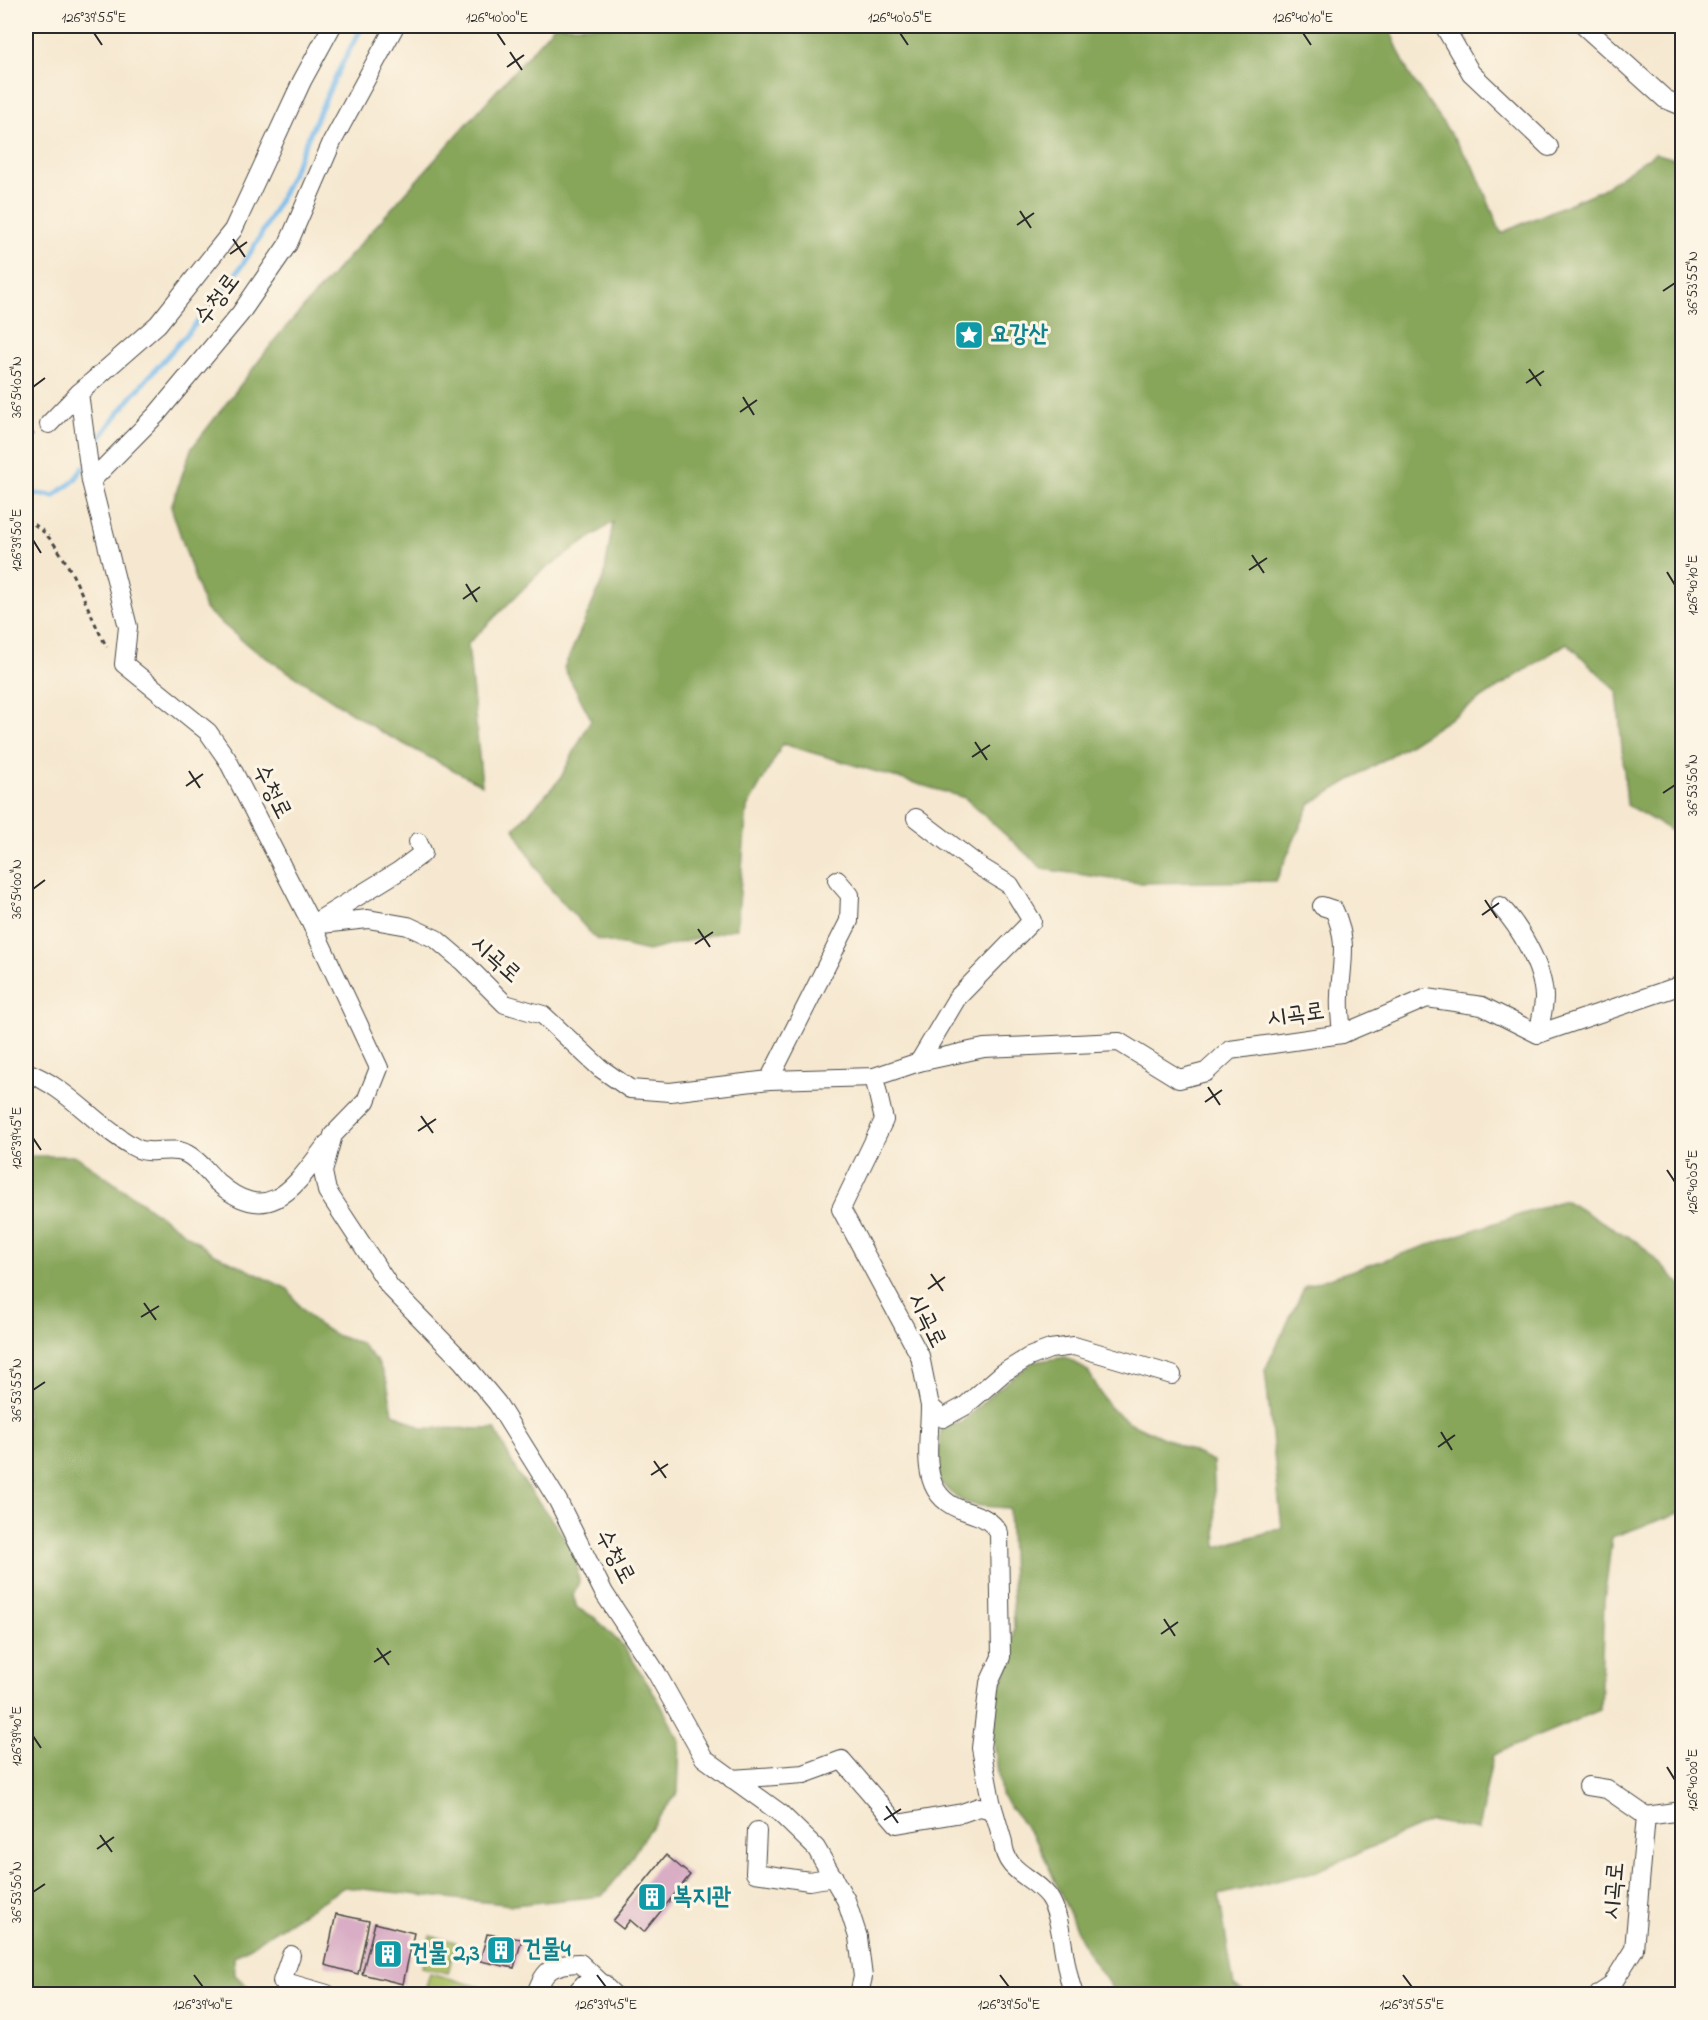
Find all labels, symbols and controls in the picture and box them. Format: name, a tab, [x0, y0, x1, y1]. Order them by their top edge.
text: 126°39'55"E	[62, 7, 126, 29]
text: 126°40'00"E	[466, 7, 528, 29]
text: 126°40'05"E	[868, 7, 932, 29]
text: 126°40'10"E	[1273, 7, 1333, 29]
text: 36°53'55"N	[1682, 251, 1704, 315]
street label: 수청로	[187, 266, 249, 334]
place label: 요강산	[990, 318, 1049, 353]
place icon: 요강산	[953, 319, 985, 351]
text: 36°54'05"N	[6, 356, 28, 418]
text: 126°39'50"E	[6, 509, 28, 571]
text: 126°40'10"E	[1682, 555, 1704, 615]
text: 36°53'50"N	[1682, 754, 1704, 816]
street label: 수청로	[242, 758, 300, 826]
text: 36°54'00"N	[6, 859, 28, 919]
street label: 시곡로	[462, 928, 528, 992]
street label: 시곡로	[1265, 995, 1327, 1037]
text: 126°39'45"E	[6, 1107, 28, 1169]
text: 126°40'05"E	[1682, 1150, 1704, 1214]
street label: 시곡로	[898, 1287, 954, 1355]
text: 36°53'55"N	[6, 1358, 28, 1422]
street label: 수청로	[585, 1523, 643, 1591]
text: 126°39'40"E	[6, 1706, 28, 1766]
text: 126°40'00"E	[1682, 1749, 1704, 1811]
text: 36°53'50"N	[6, 1861, 28, 1923]
street label: 시곡로	[1595, 1861, 1635, 1921]
place label: 복지관	[673, 1880, 732, 1915]
building icon: 복지관	[636, 1881, 668, 1913]
place label: 건물4	[522, 1933, 571, 1968]
building icon: 건물4	[485, 1934, 517, 1966]
place label: 건물 2,3	[409, 1937, 480, 1972]
building icon: 건물 2,3	[372, 1938, 404, 1970]
text: 126°39'40"E	[173, 1994, 233, 2016]
text: 126°39'45"E	[575, 1994, 637, 2016]
text: 126°39'50"E	[978, 1994, 1040, 2016]
text: 126°39'55"E	[1380, 1994, 1444, 2016]

